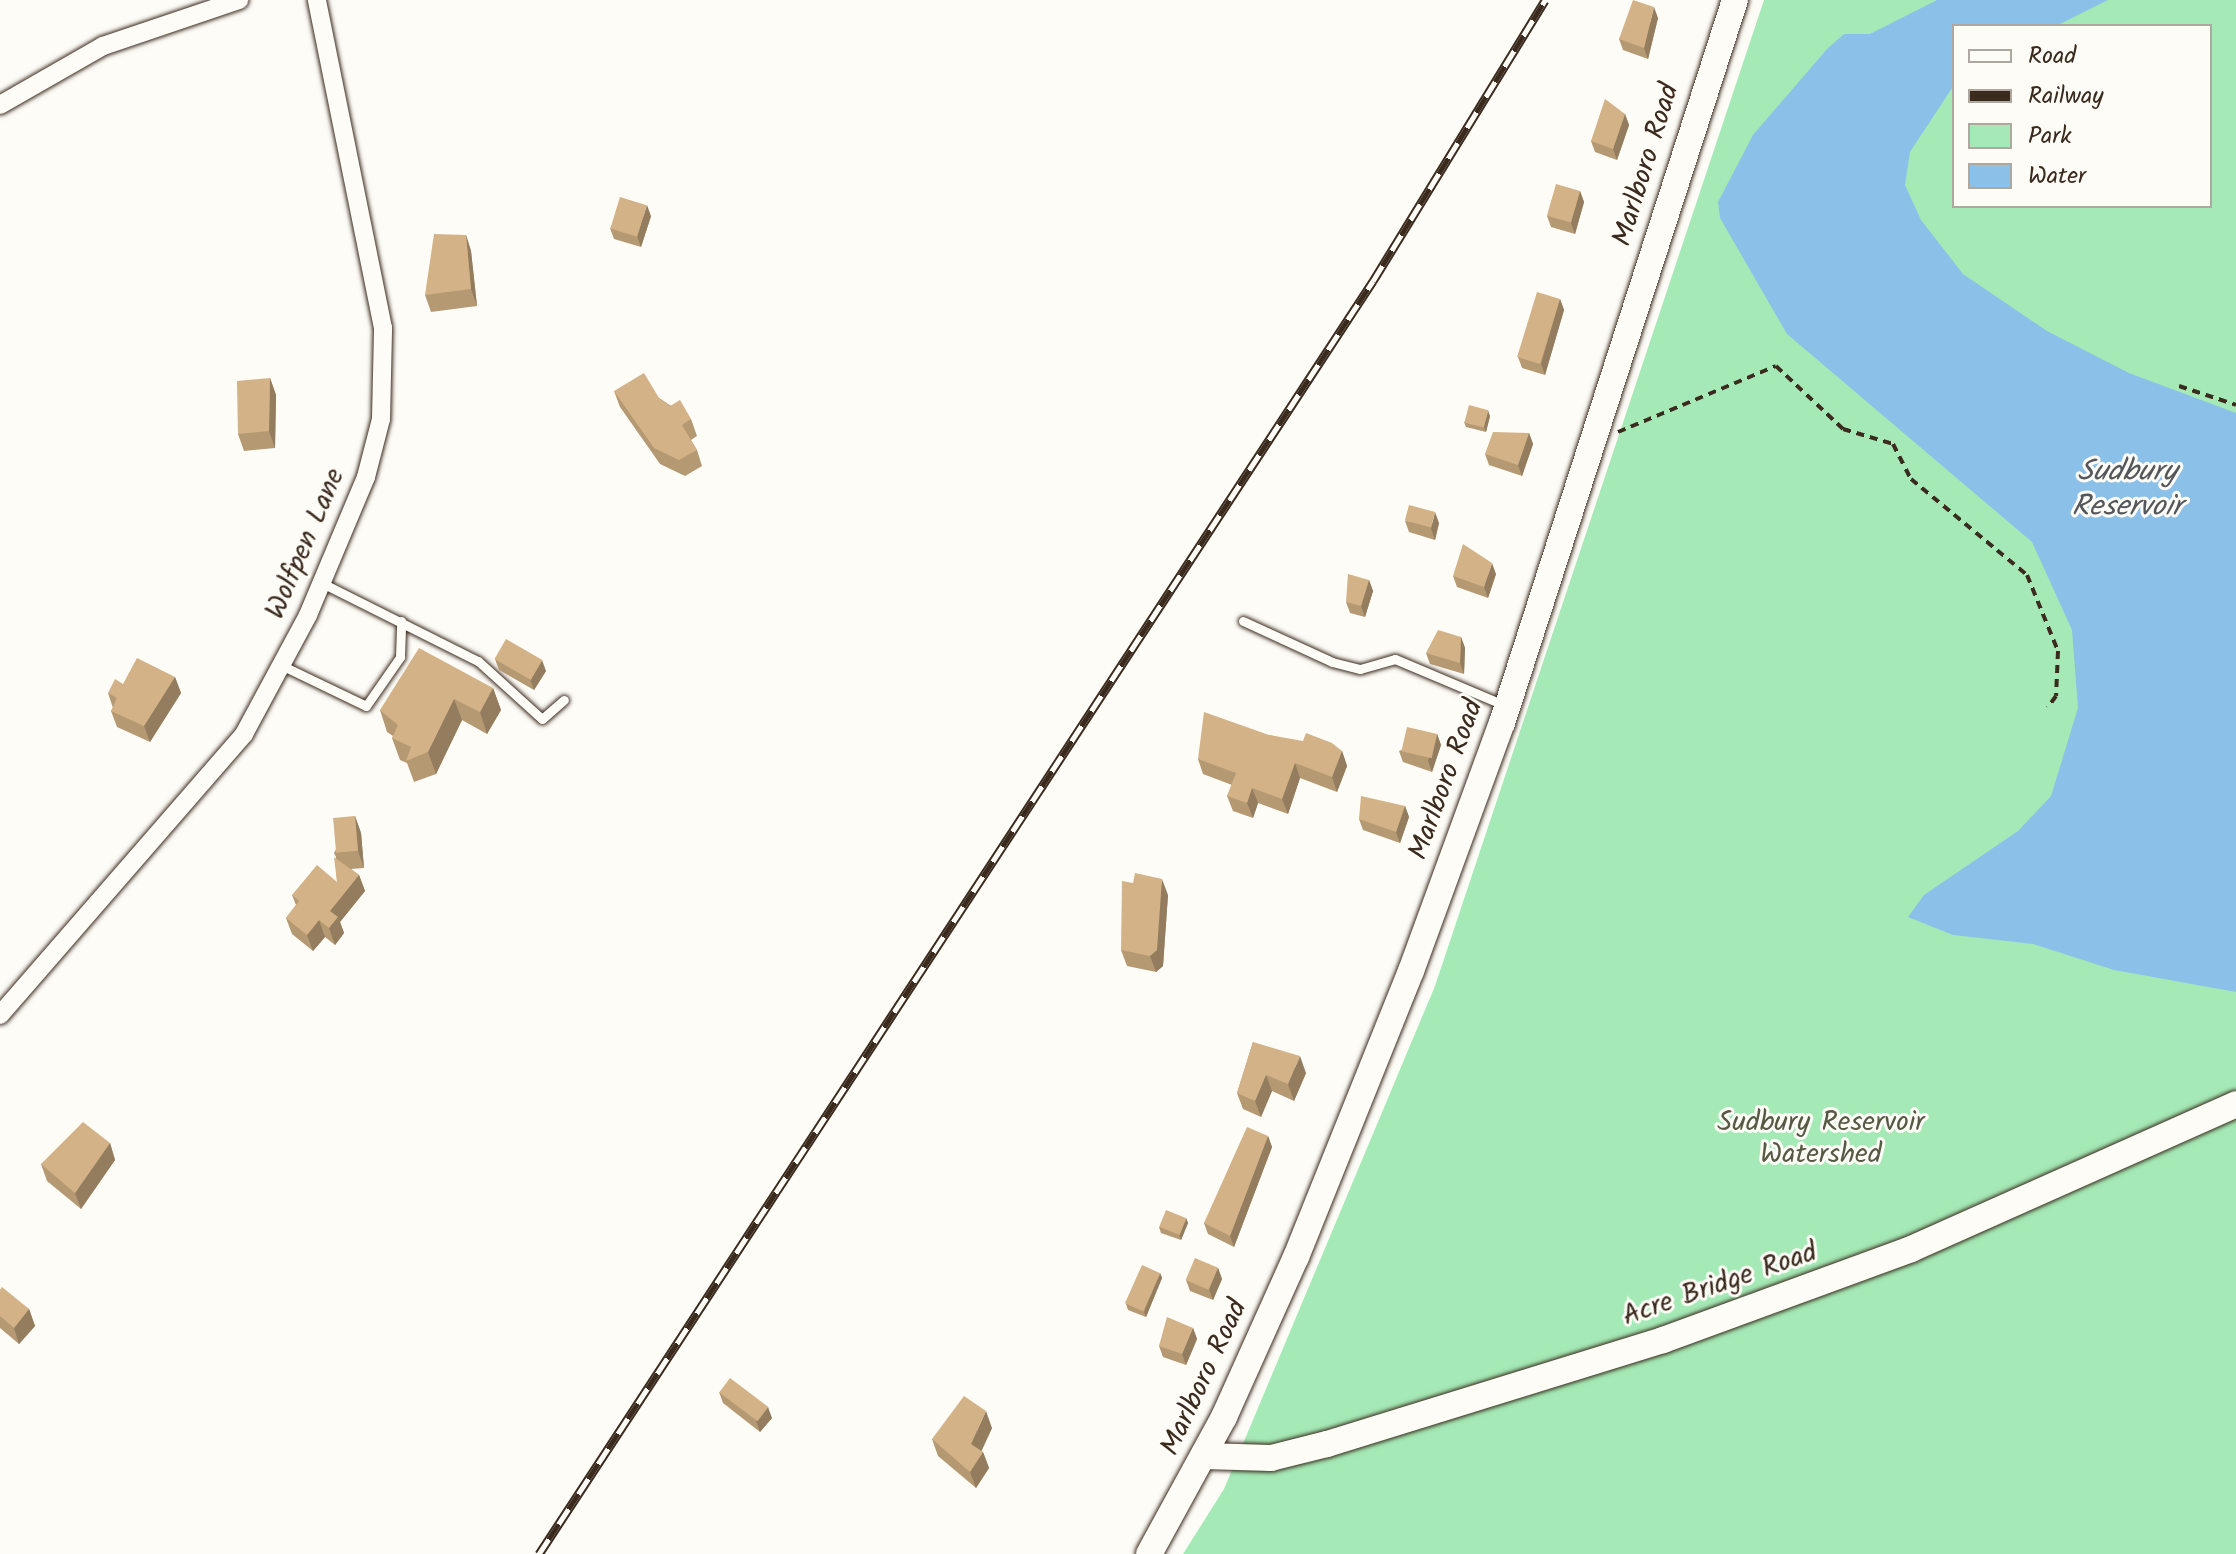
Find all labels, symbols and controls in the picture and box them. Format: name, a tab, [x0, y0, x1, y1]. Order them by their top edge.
legend	[1952, 24, 2212, 208]
text: Road	[2028, 37, 2076, 76]
text: Railway	[2028, 77, 2104, 116]
street label: Marlboro Road	[1606, 80, 1688, 250]
text: Park	[2028, 117, 2072, 156]
text: Water	[2028, 157, 2086, 196]
water label: Sudbury Reservoir	[2072, 454, 2182, 524]
street label: Wolfpen Lane	[259, 464, 353, 624]
street label: Marlboro Road	[1402, 695, 1492, 865]
park label: Sudbury Reservoir Watershed	[1717, 1106, 1925, 1172]
street label: Acre Bridge Road	[1618, 1236, 1822, 1334]
street label: Marlboro Road	[1154, 1295, 1256, 1461]

